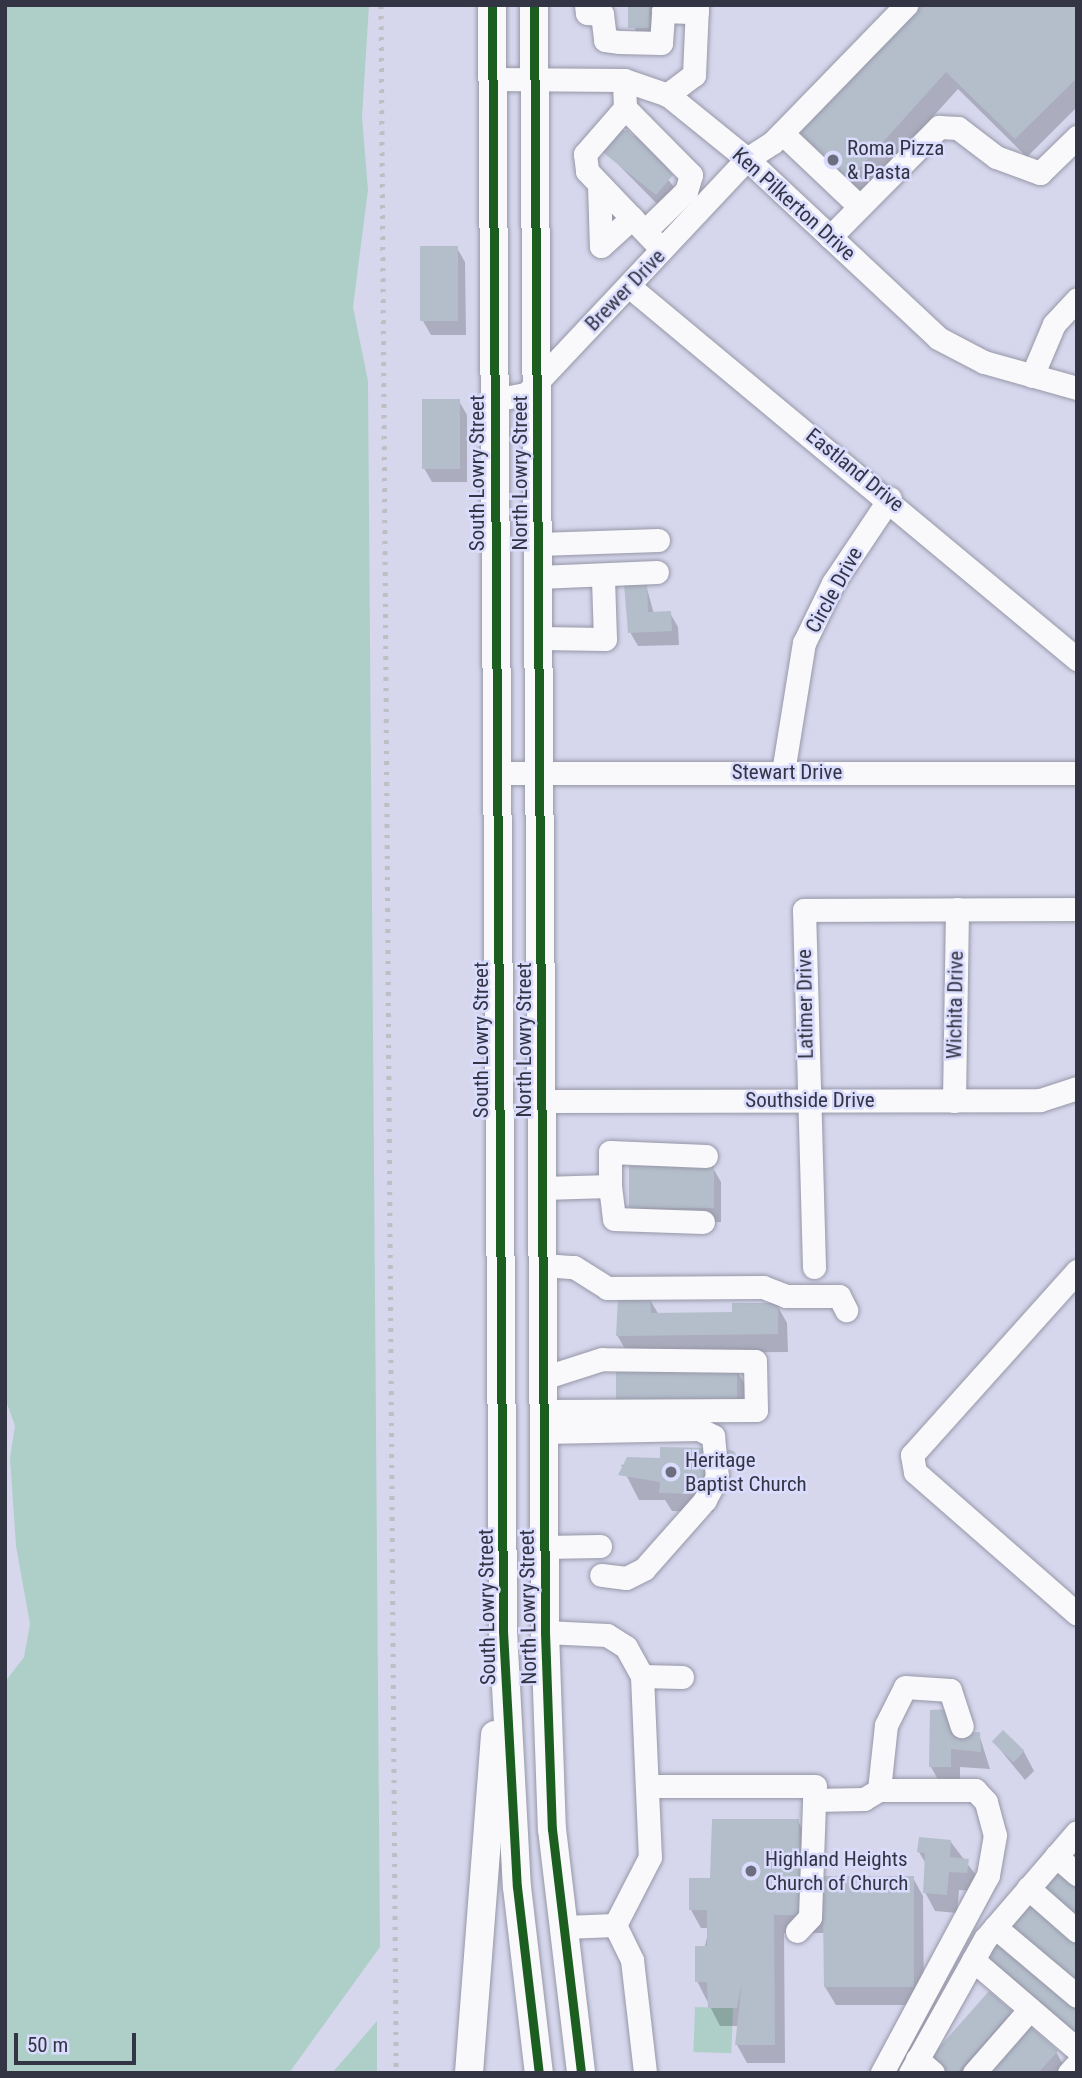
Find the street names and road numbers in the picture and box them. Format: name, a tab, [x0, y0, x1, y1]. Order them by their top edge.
street label: Ken Pilkerton Drive	[727, 142, 861, 266]
street label: Brewer Drive	[580, 244, 670, 336]
street label: South Lowry Street	[464, 395, 490, 551]
street label: North Lowry Street	[507, 395, 533, 551]
street label: Eastland Drive	[801, 423, 909, 517]
street label: Circle Drive	[800, 543, 868, 637]
street label: Stewart Drive	[732, 759, 842, 785]
street label: Latimer Drive	[791, 949, 819, 1059]
street label: Wichita Drive	[941, 951, 969, 1059]
street label: South Lowry Street	[468, 962, 494, 1118]
street label: North Lowry Street	[511, 962, 537, 1118]
street label: Southside Drive	[745, 1087, 875, 1113]
street label: South Lowry Street	[473, 1529, 501, 1685]
street label: North Lowry Street	[514, 1529, 542, 1685]

